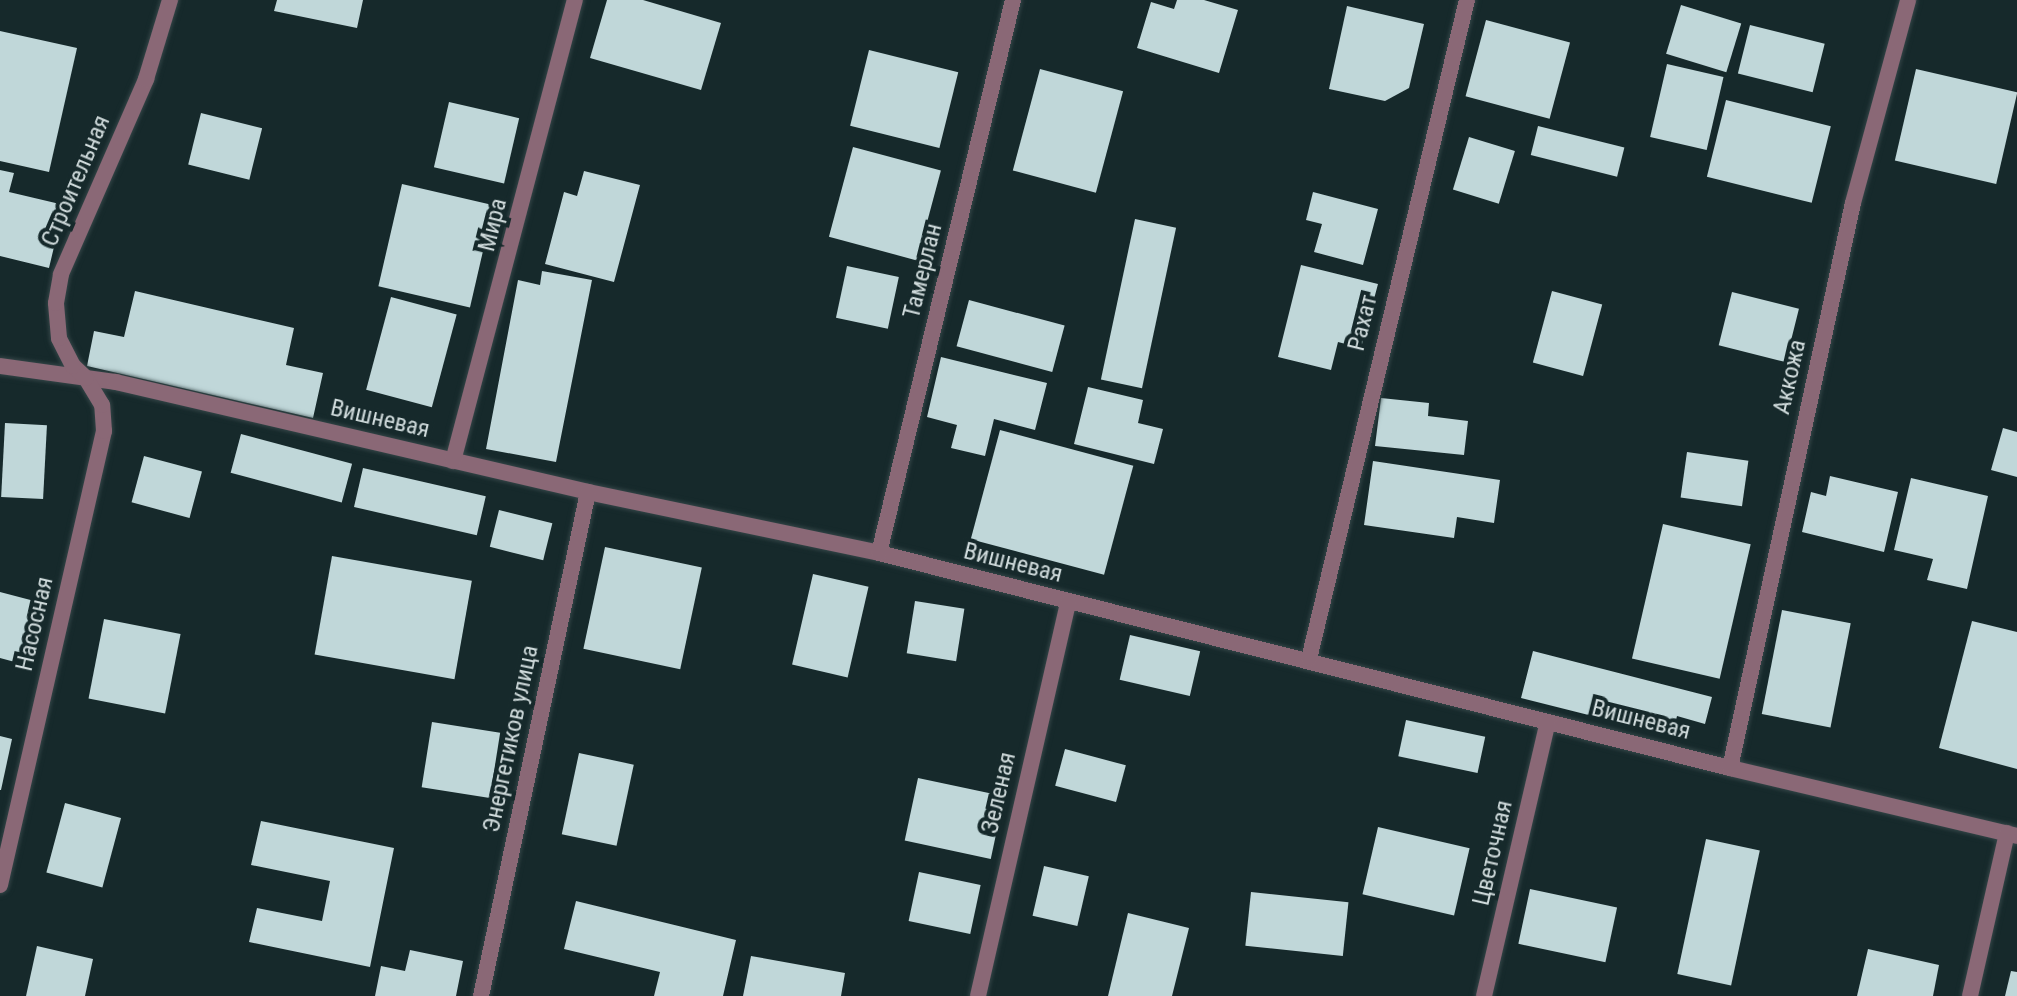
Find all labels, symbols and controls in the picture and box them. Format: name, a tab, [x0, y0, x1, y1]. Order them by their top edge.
street label: Строительная	[36, 111, 116, 251]
street label: Мира	[473, 195, 513, 255]
street label: Тамерлан	[897, 220, 949, 322]
street label: Рахат	[1342, 292, 1384, 354]
street label: Аккожа	[1767, 337, 1813, 417]
street label: Вишневая	[328, 394, 432, 444]
street label: Вишневая	[961, 537, 1065, 589]
street label: Насосная	[10, 574, 60, 674]
street label: Энергетиков улица	[477, 643, 545, 835]
street label: Вишневая	[1589, 694, 1693, 746]
street label: Зеленая	[976, 750, 1022, 836]
street label: Цветочная	[1467, 798, 1519, 908]

